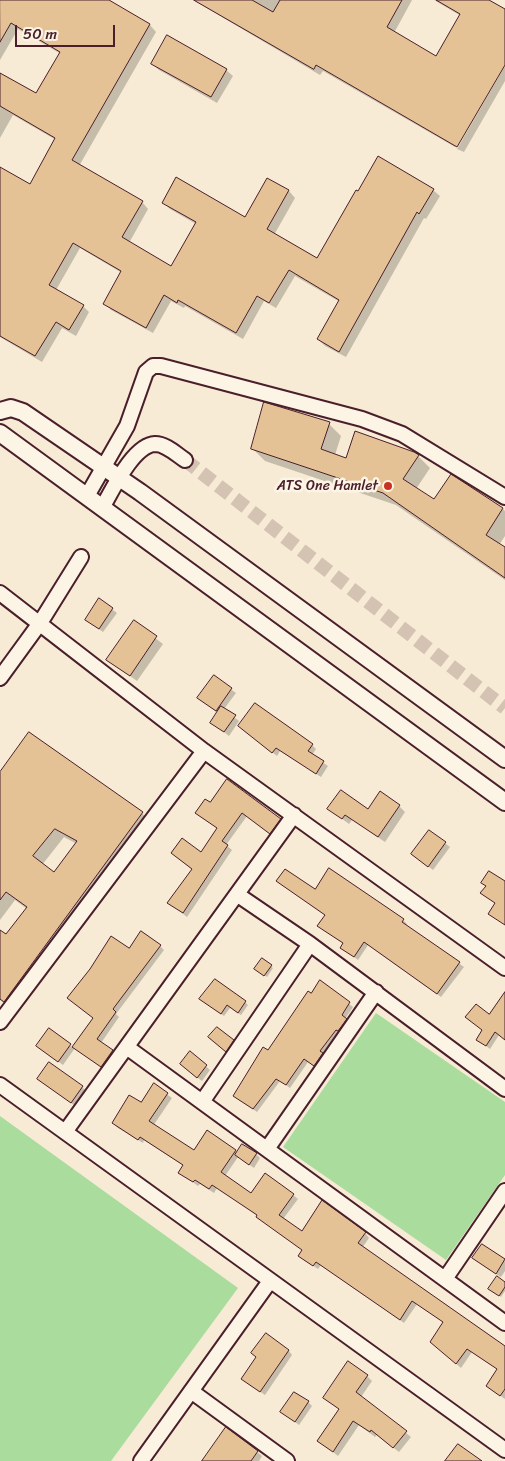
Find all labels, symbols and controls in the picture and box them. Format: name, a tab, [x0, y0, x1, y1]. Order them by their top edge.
scale bar	[18, 15, 118, 47]
text: 50 m	[23, 21, 57, 47]
place label: ATS One Hamlet	[277, 478, 378, 494]
marker: ATS One Hamlet	[382, 480, 394, 492]

